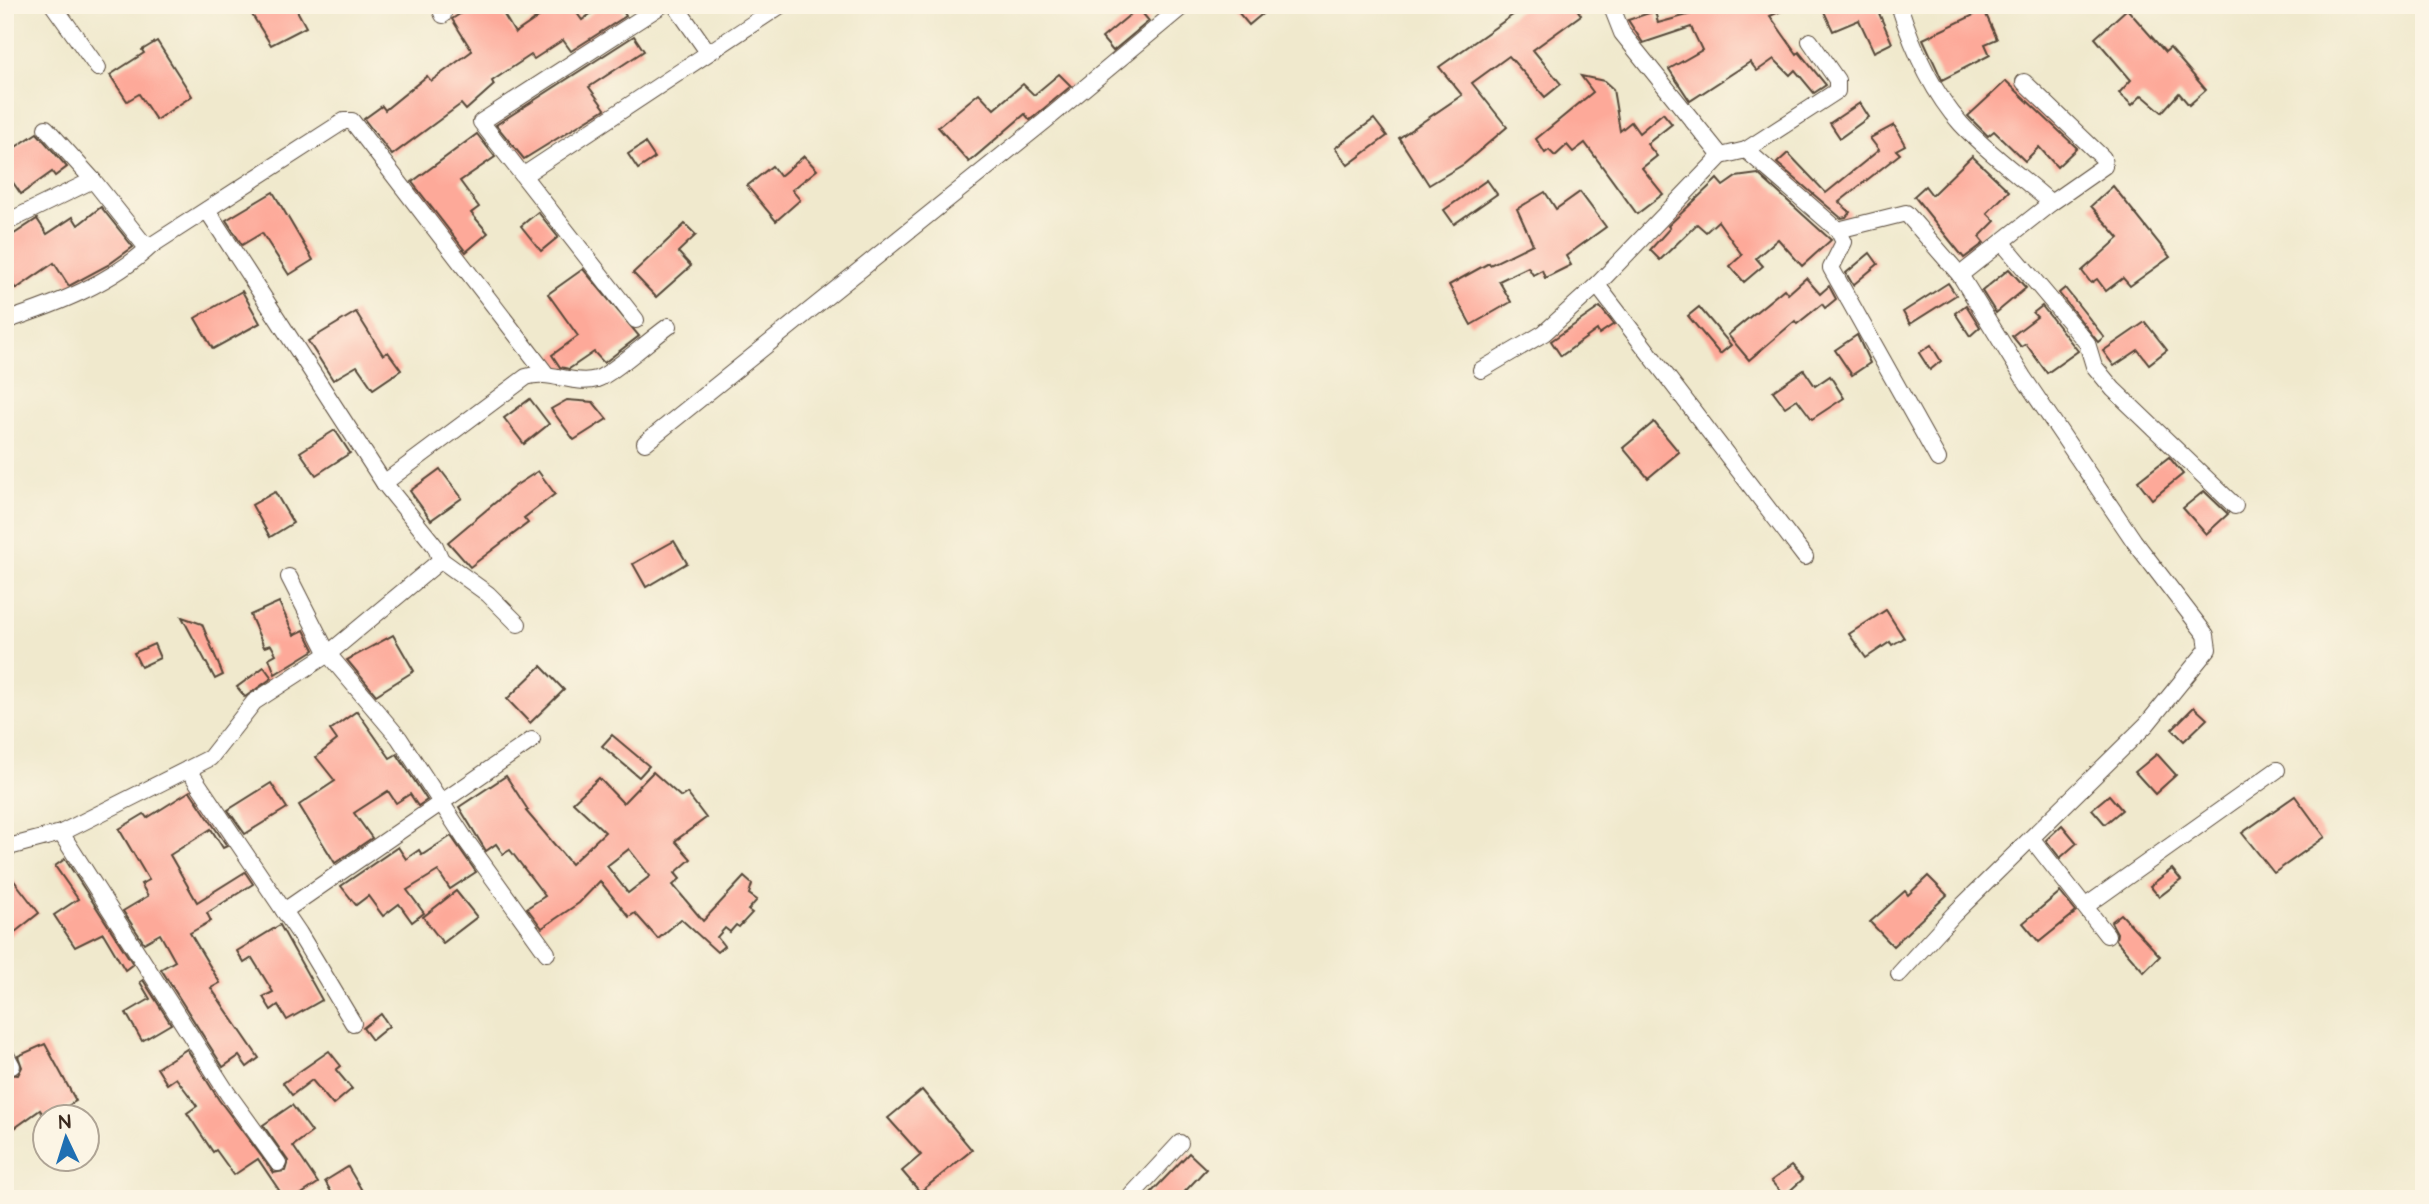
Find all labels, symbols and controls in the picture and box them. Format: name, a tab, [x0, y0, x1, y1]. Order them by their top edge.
north arrow	[32, 1102, 102, 1172]
text: N	[58, 1109, 72, 1136]

